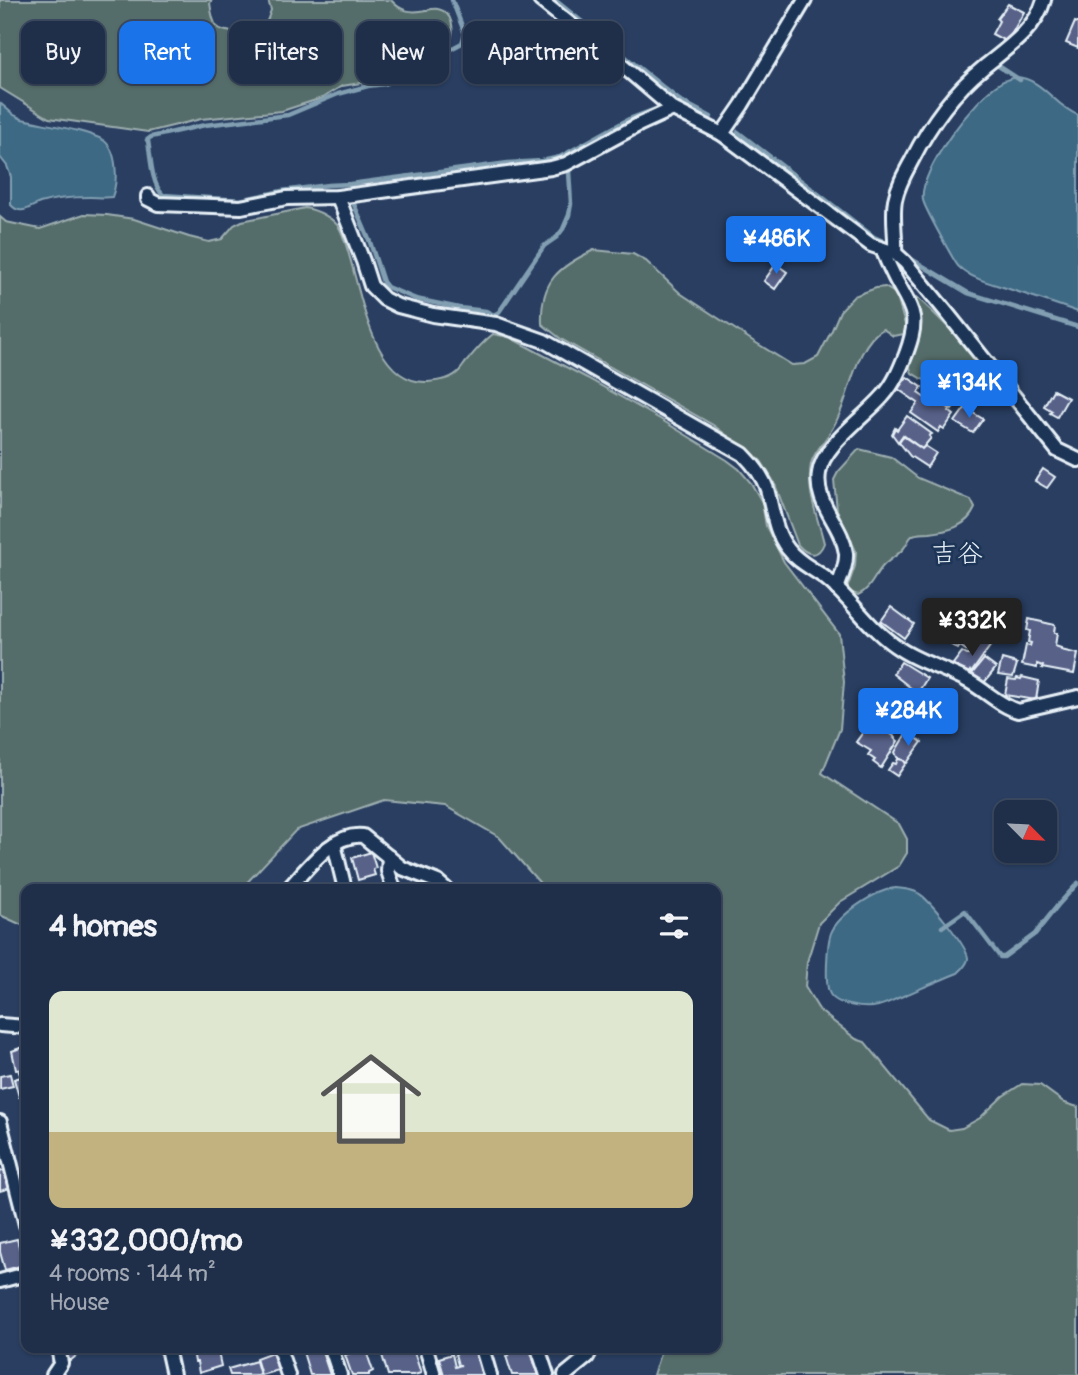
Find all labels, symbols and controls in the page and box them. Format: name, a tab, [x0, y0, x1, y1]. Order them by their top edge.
chip: Buy	[21, 21, 105, 84]
chip: Rent	[119, 21, 215, 84]
chip: Filters	[229, 21, 342, 84]
chip: New	[356, 21, 449, 84]
chip: Apartment	[463, 21, 623, 84]
pin: ¥486K	[727, 216, 825, 276]
text: ¥486K	[742, 224, 810, 253]
pin: ¥134K	[920, 360, 1018, 420]
text: ¥134K	[937, 368, 1002, 397]
district label: 吉谷	[931, 538, 983, 570]
pin: ¥332K	[923, 598, 1021, 658]
text: ¥332K	[938, 606, 1006, 635]
pin: ¥284K	[859, 688, 957, 748]
text: ¥284K	[874, 696, 942, 725]
north arrow	[994, 800, 1057, 863]
map controls	[994, 800, 1057, 863]
icon: filters	[655, 907, 693, 945]
text: 4 homes	[49, 908, 157, 945]
icon: home	[308, 1036, 434, 1162]
text: ¥332,000/mo	[49, 1222, 243, 1259]
text: 4 rooms · 144 m²	[49, 1259, 216, 1288]
text: House	[49, 1288, 109, 1317]

